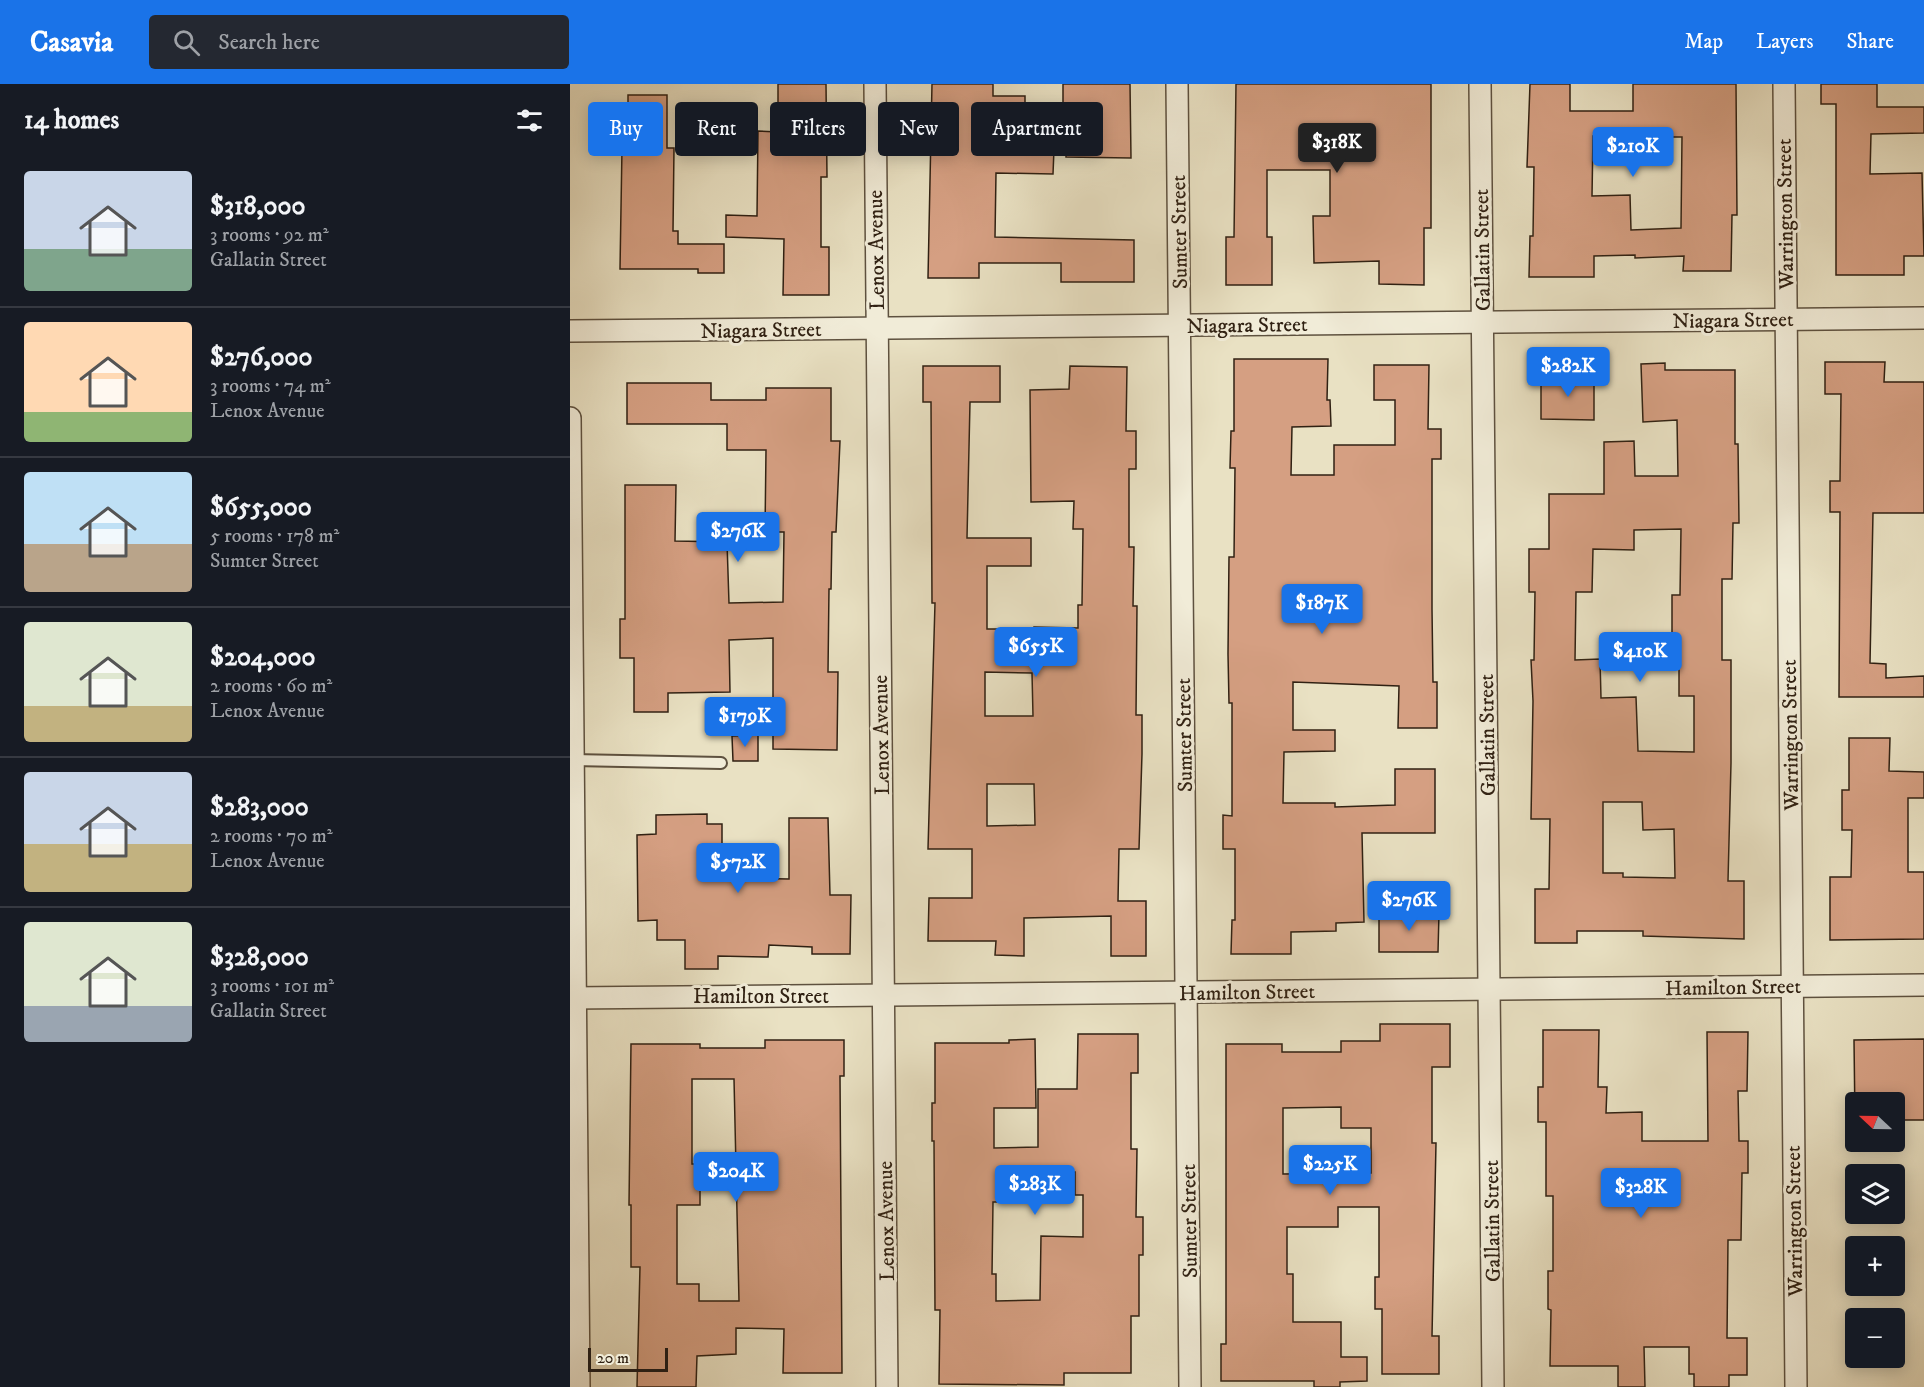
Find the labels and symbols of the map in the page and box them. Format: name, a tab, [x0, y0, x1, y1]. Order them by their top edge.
pin: $318K	[1295, 123, 1379, 174]
pin: $210K	[1591, 127, 1675, 178]
street label: Warrington Street	[1772, 138, 1800, 291]
street label: Sumter Street	[1166, 174, 1194, 289]
street label: Gallatin Street	[1469, 188, 1497, 311]
street label: Lenox Avenue	[863, 189, 891, 310]
street label: Niagara Street	[1672, 307, 1794, 335]
street label: Niagara Street	[1186, 312, 1308, 340]
street label: Niagara Street	[700, 317, 822, 345]
pin: $282K	[1526, 347, 1610, 398]
pin: $276K	[696, 512, 780, 563]
pin: $187K	[1280, 584, 1364, 635]
pin: $655K	[994, 627, 1078, 678]
pin: $410K	[1598, 632, 1682, 683]
street label: Warrington Street	[1777, 659, 1805, 812]
street label: Gallatin Street	[1474, 673, 1502, 796]
street label: Lenox Avenue	[868, 674, 896, 795]
street label: Sumter Street	[1171, 677, 1199, 792]
pin: $179K	[703, 697, 787, 748]
pin: $572K	[696, 843, 780, 894]
pin: $276K	[1367, 881, 1451, 932]
street label: Hamilton Street	[1665, 974, 1802, 1002]
street label: Hamilton Street	[1179, 979, 1316, 1007]
street label: Hamilton Street	[693, 984, 829, 1010]
north arrow	[1845, 1092, 1905, 1152]
pin: $225K	[1288, 1145, 1372, 1196]
street label: Warrington Street	[1781, 1145, 1809, 1298]
pin: $204K	[694, 1152, 778, 1203]
street label: Gallatin Street	[1479, 1159, 1507, 1282]
street label: Lenox Avenue	[873, 1160, 901, 1281]
street label: Sumter Street	[1176, 1163, 1204, 1278]
pin: $283K	[993, 1165, 1077, 1216]
pin: $328K	[1599, 1168, 1683, 1219]
scale bar	[588, 1345, 668, 1372]

